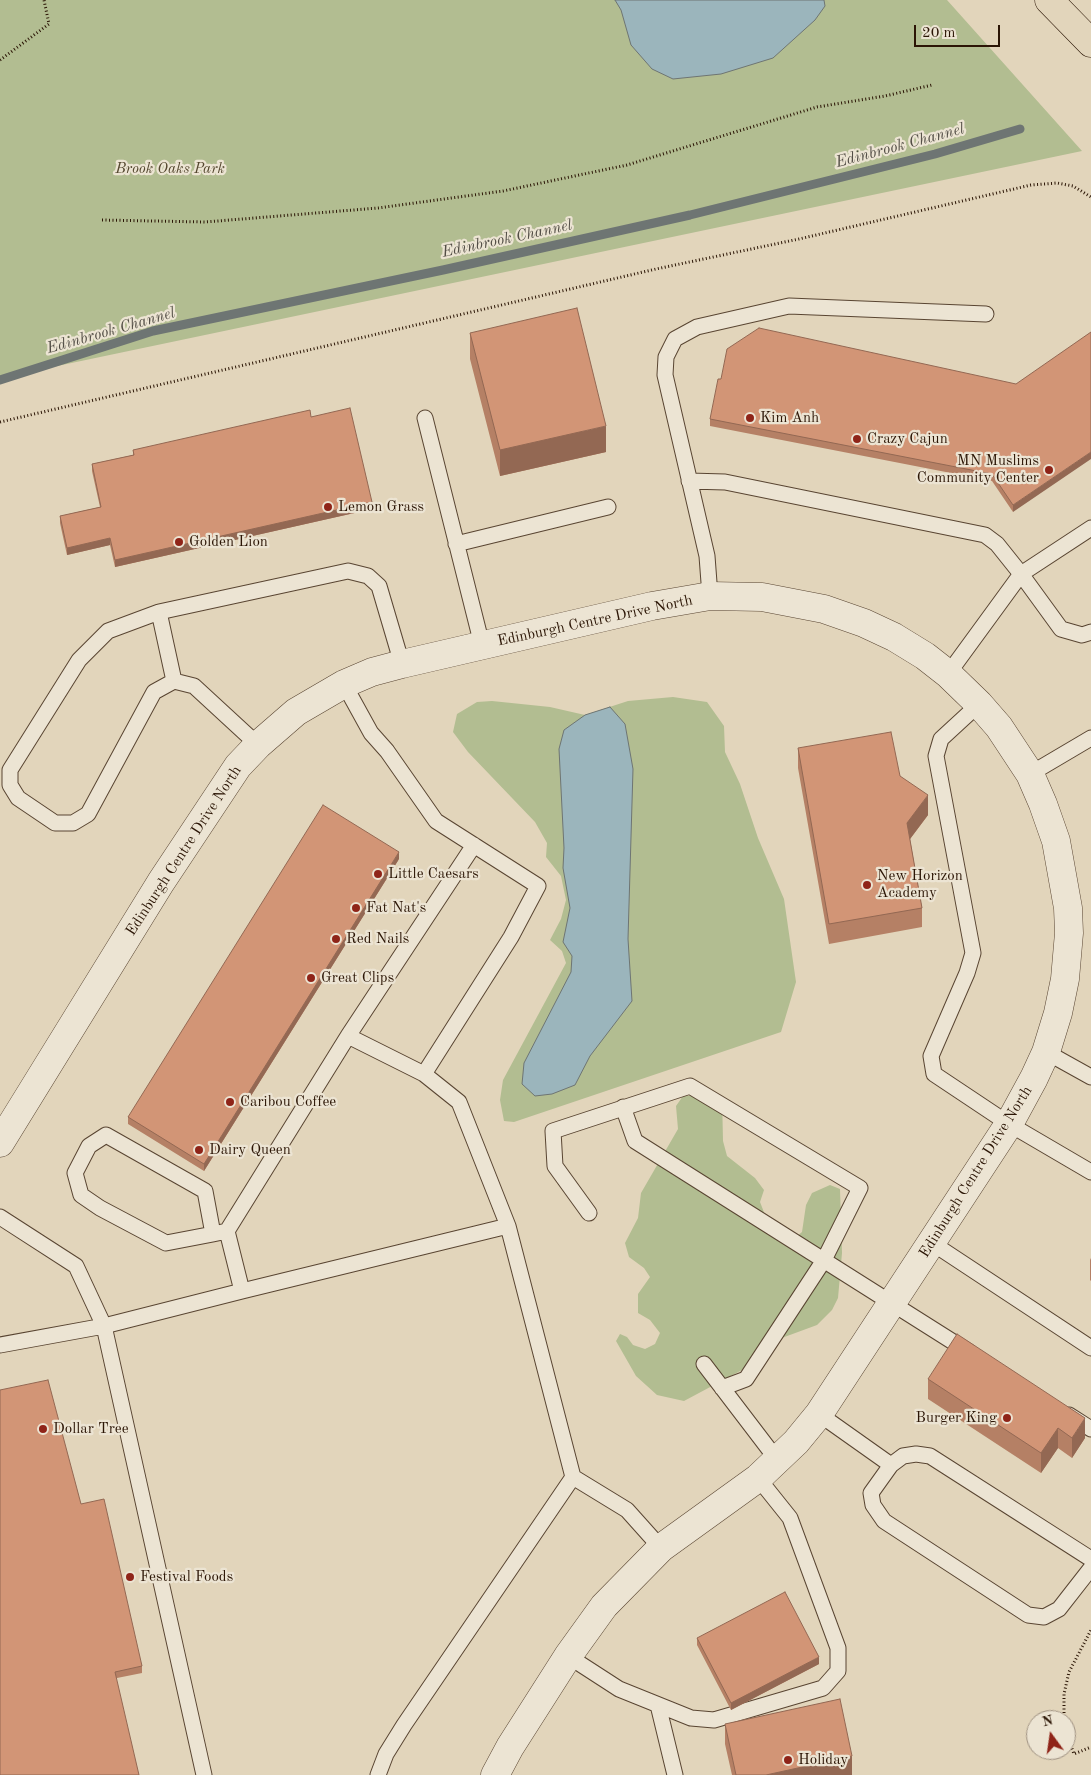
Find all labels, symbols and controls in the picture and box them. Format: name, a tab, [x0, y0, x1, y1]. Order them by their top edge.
scale bar	[916, 15, 1002, 47]
text: 20 m	[922, 26, 956, 41]
water label: Edinbrook Channel	[833, 120, 967, 172]
park label: Brook Oaks Park	[115, 160, 225, 178]
water label: Edinbrook Channel	[440, 216, 574, 262]
water label: Edinbrook Channel	[45, 303, 177, 359]
place label: Kim Anh	[760, 409, 819, 427]
marker: Kim Anh	[744, 412, 756, 424]
place label: Crazy Cajun	[867, 430, 948, 448]
marker: Crazy Cajun	[851, 433, 863, 445]
place label: MN Muslims Community Center	[917, 452, 1039, 487]
marker: MN Muslims Community Center	[1043, 464, 1055, 476]
place label: Lemon Grass	[338, 498, 424, 516]
marker: Lemon Grass	[322, 501, 334, 513]
place label: Golden Lion	[189, 533, 268, 551]
marker: Golden Lion	[173, 536, 185, 548]
street label: Edinburgh Centre Drive North	[496, 592, 694, 650]
street label: Edinburgh Centre Drive North	[122, 763, 246, 939]
place label: Little Caesars	[388, 865, 479, 883]
place label: New Horizon Academy	[877, 867, 963, 902]
marker: Little Caesars	[372, 868, 384, 880]
marker: New Horizon Academy	[861, 879, 873, 891]
place label: Fat Nat's	[366, 899, 426, 917]
marker: Fat Nat's	[350, 902, 362, 914]
place label: Red Nails	[346, 930, 409, 948]
marker: Red Nails	[330, 933, 342, 945]
place label: Great Clips	[321, 969, 394, 987]
marker: Great Clips	[305, 972, 317, 984]
street label: Edinburgh Centre Drive North	[916, 1083, 1036, 1261]
place label: Caribou Coffee	[240, 1093, 336, 1111]
marker: Caribou Coffee	[224, 1096, 236, 1108]
place label: Dairy Queen	[209, 1141, 291, 1159]
marker: Dairy Queen	[193, 1144, 205, 1156]
place label: Burger King	[916, 1409, 997, 1427]
marker: Burger King	[1001, 1412, 1013, 1424]
place label: Dollar Tree	[53, 1420, 129, 1438]
marker: Dollar Tree	[37, 1423, 49, 1435]
place label: Festival Foods	[140, 1568, 233, 1586]
marker: Festival Foods	[124, 1571, 136, 1583]
north arrow	[1026, 1710, 1076, 1760]
text: N	[1041, 1713, 1054, 1730]
place label: Holiday	[798, 1751, 848, 1769]
marker: Holiday	[782, 1754, 794, 1766]

